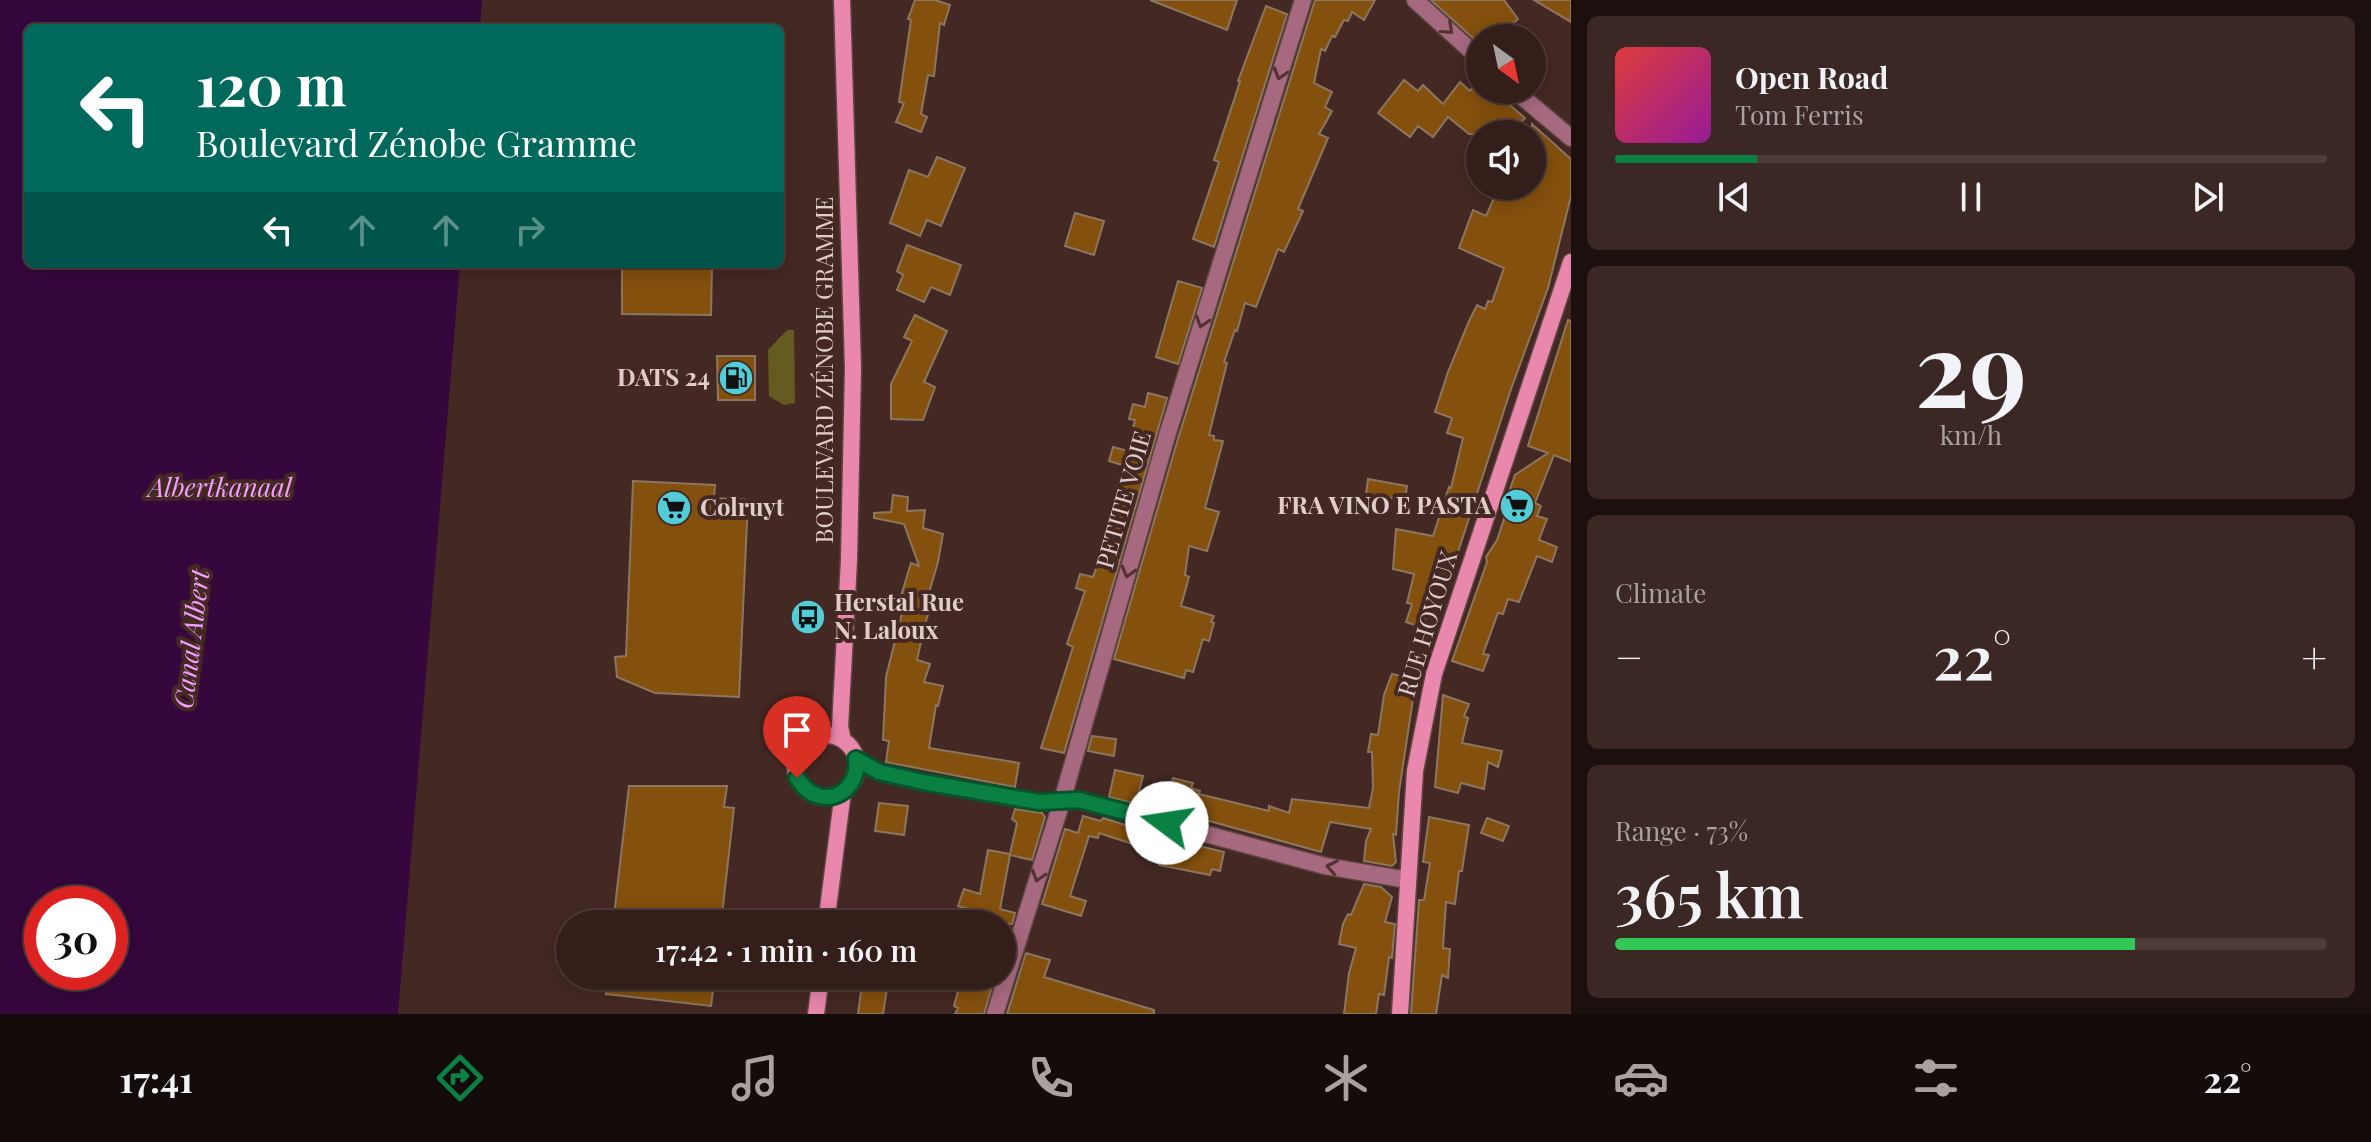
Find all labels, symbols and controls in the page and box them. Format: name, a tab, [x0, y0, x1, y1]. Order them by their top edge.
one-way arrow	[1438, 20, 1453, 34]
north arrow	[1466, 24, 1546, 104]
map controls	[1466, 24, 1546, 200]
text: 120 m	[196, 46, 347, 121]
icon: left	[64, 56, 168, 160]
text: Open Road	[1735, 57, 1888, 97]
one-way arrow	[1273, 67, 1289, 81]
text: Tom Ferris	[1735, 97, 1864, 132]
text: Boulevard Zénobe Gramme	[196, 118, 637, 166]
button: sound	[1466, 120, 1546, 200]
icon: previous	[1712, 175, 1756, 219]
icon: pause	[1949, 175, 1993, 219]
icon: next	[2186, 175, 2230, 219]
street label: BOULEVARD ZÉNOBE GRAMME	[807, 197, 839, 543]
icon: left	[256, 208, 300, 252]
icon: ahead	[340, 208, 384, 252]
icon: ahead	[424, 208, 468, 252]
icon: right	[508, 208, 552, 252]
text: 29	[1915, 295, 2027, 434]
one-way arrow	[1195, 315, 1211, 329]
fuel station icon: DATS 24	[717, 359, 755, 397]
place label: DATS 24	[617, 360, 710, 392]
text: km/h	[1940, 417, 2002, 452]
street label: PETITE VOIE	[1087, 427, 1157, 572]
water label: Albertkanaal	[145, 469, 294, 504]
supermarket icon: FRA VINO E PASTA	[1498, 487, 1536, 525]
place label: FRA VINO E PASTA	[1277, 488, 1492, 520]
supermarket icon: Colruyt	[655, 489, 693, 527]
place label: Colruyt	[700, 490, 785, 522]
street label: RUE HOYOUX	[1389, 546, 1464, 700]
one-way arrow	[1121, 564, 1138, 578]
water label: Canal Albert	[165, 566, 217, 710]
text: Climate	[1615, 575, 1706, 610]
place label: Herstal Rue N. Laloux	[834, 585, 964, 645]
bus stop icon: Herstal Rue N. Laloux	[789, 598, 827, 636]
text: 22°	[1933, 615, 2012, 695]
text: −	[1615, 626, 1643, 685]
text: +	[2301, 626, 2327, 685]
pin	[763, 696, 831, 778]
icon: arrive	[775, 708, 819, 752]
position arrow	[1125, 781, 1209, 865]
text: Range · 73%	[1615, 813, 1748, 848]
text: 365 km	[1615, 853, 1804, 933]
one-way arrow	[1325, 859, 1339, 876]
one-way arrow	[1032, 868, 1048, 882]
speed limit sign: 30	[24, 886, 128, 990]
text: 17:42 · 1 min · 160 m	[655, 930, 917, 970]
icon: directions	[432, 1050, 488, 1106]
icon: music	[727, 1050, 783, 1106]
icon: phone	[1023, 1050, 1079, 1106]
icon: climate	[1318, 1050, 1374, 1106]
icon: car	[1613, 1050, 1669, 1106]
icon: filters	[1908, 1050, 1964, 1106]
text: 17:41	[120, 1054, 193, 1102]
text: 22°	[2203, 1054, 2251, 1102]

